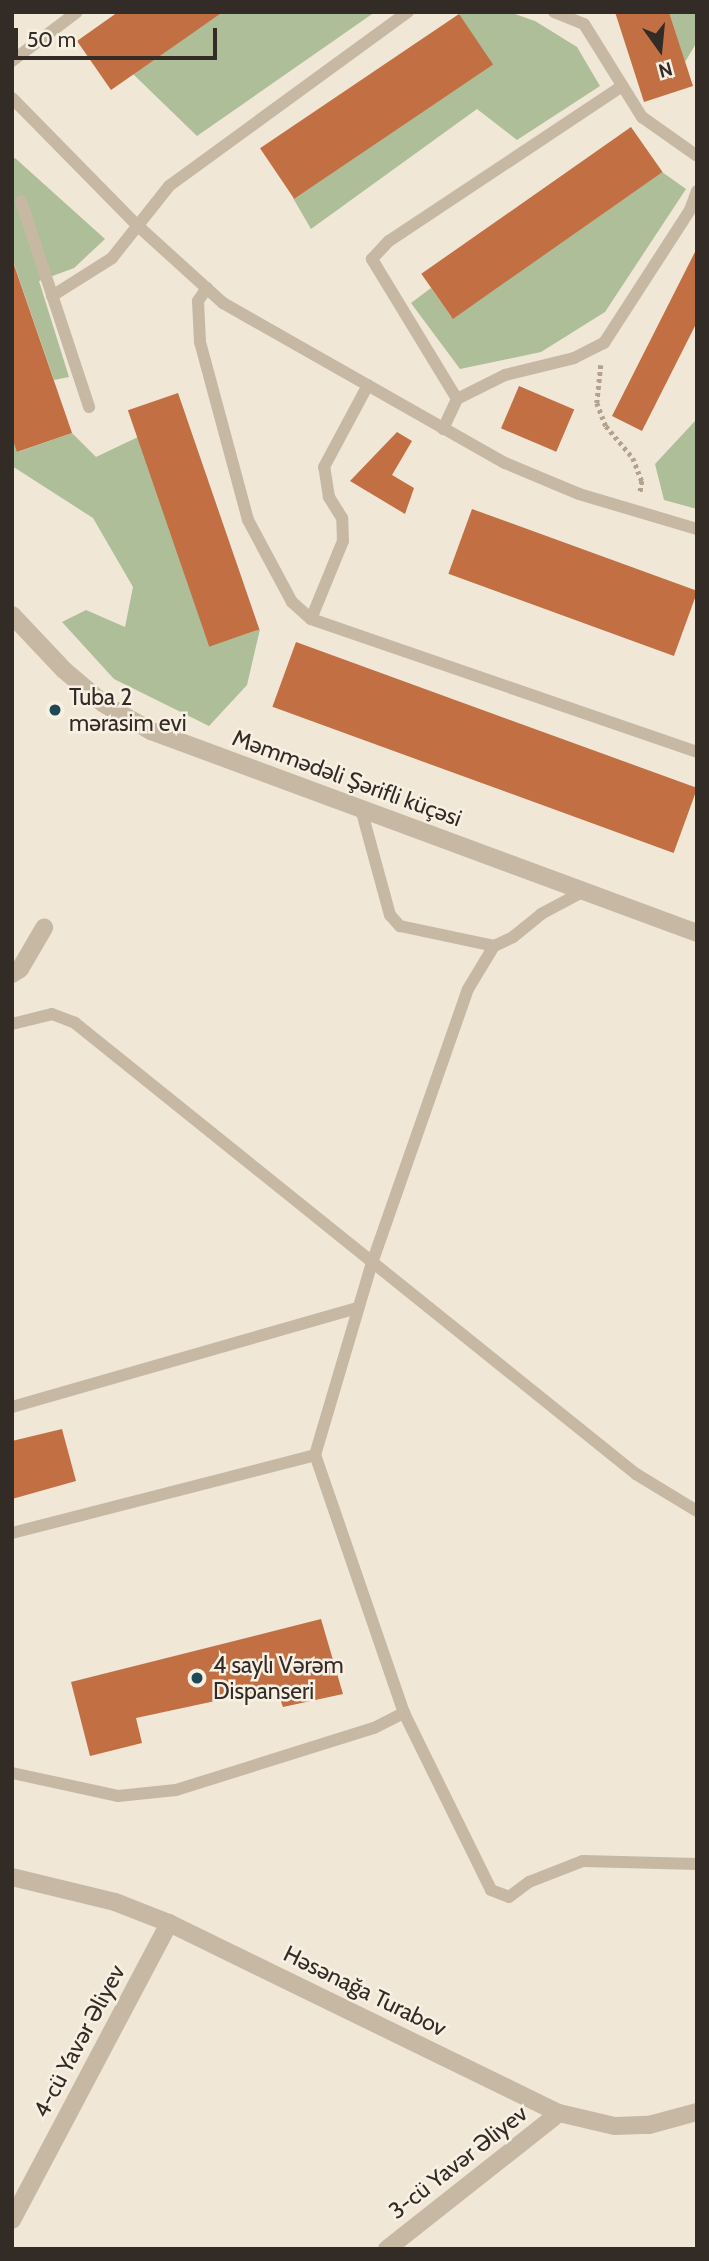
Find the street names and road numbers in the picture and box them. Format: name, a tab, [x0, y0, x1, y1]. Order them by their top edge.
street label: Məmmədəli Şərifli küçəsi	[229, 724, 465, 832]
street label: Həsənağa Turabov	[279, 1940, 451, 2042]
street label: 4-cü Yavər Əliyev	[27, 1960, 131, 2122]
street label: 3-cü Yavər Əliyev	[383, 2099, 533, 2225]

